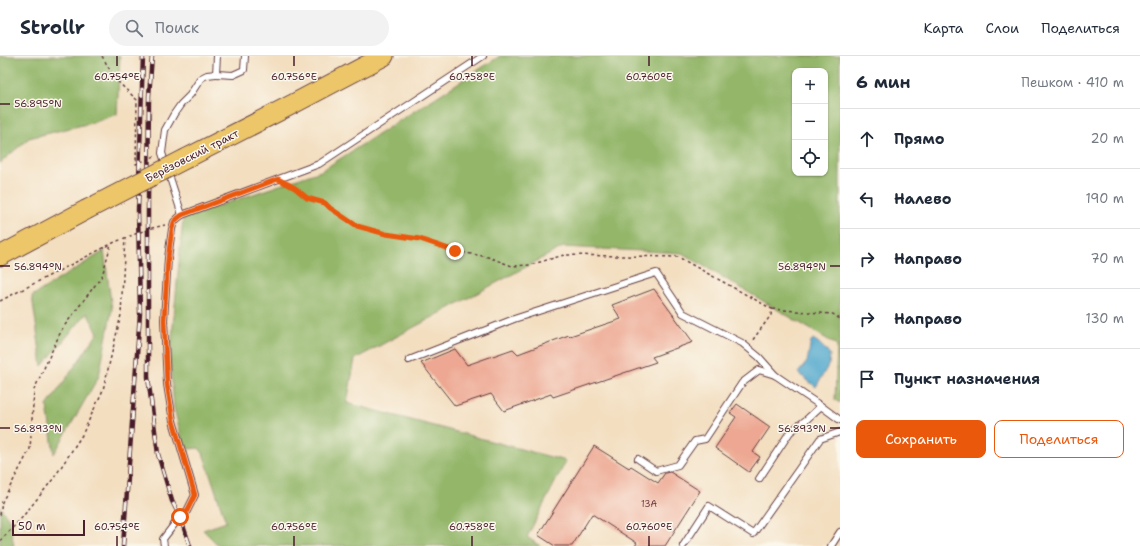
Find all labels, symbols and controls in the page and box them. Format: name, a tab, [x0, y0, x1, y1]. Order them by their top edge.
search box	[109, 10, 389, 46]
text: Strollr	[20, 15, 85, 40]
icon: search	[123, 17, 145, 39]
text: Поиск	[155, 18, 199, 38]
text: Карта	[923, 19, 964, 37]
text: Слои	[986, 19, 1019, 37]
text: Поделиться	[1041, 19, 1120, 37]
map controls	[792, 68, 828, 176]
button: +	[792, 68, 828, 104]
text: 60.754°E	[94, 70, 140, 83]
text: 60.756°E	[271, 70, 317, 83]
text: 60.758°E	[449, 70, 495, 83]
text: 60.760°E	[626, 70, 672, 83]
text: 6 мин	[856, 71, 911, 93]
text: Пешком · 410 m	[1021, 74, 1124, 91]
text: 56.895°N	[14, 97, 62, 110]
button: −	[792, 104, 828, 140]
street label: Берёзовский тракт	[143, 126, 242, 186]
icon: ahead	[856, 128, 878, 150]
text: Прямо	[894, 129, 944, 149]
text: 20 m	[1091, 130, 1124, 147]
button: locate	[792, 140, 828, 176]
icon: left	[856, 188, 878, 210]
text: Налево	[894, 189, 952, 209]
text: 190 m	[1085, 190, 1124, 207]
route end	[446, 242, 464, 260]
icon: right	[856, 248, 878, 270]
text: Направо	[894, 249, 962, 269]
text: 70 m	[1090, 250, 1124, 267]
text: 56.894°N	[14, 260, 62, 273]
text: 56.894°N	[778, 260, 826, 273]
icon: right	[856, 308, 878, 330]
text: Направо	[894, 309, 962, 329]
text: 130 m	[1086, 310, 1124, 327]
icon: arrive	[856, 368, 878, 390]
text: Пункт назначения	[894, 369, 1040, 389]
button: Сохранить	[856, 420, 986, 458]
button: Поделиться	[994, 420, 1124, 458]
text: 56.893°N	[14, 422, 62, 435]
text: 56.893°N	[778, 422, 826, 435]
house number: 13А	[641, 498, 658, 510]
route start	[171, 508, 189, 526]
scale bar	[12, 518, 85, 537]
text: 50 m	[18, 519, 46, 534]
text: 60.754°E	[94, 520, 140, 533]
text: 60.756°E	[271, 520, 317, 533]
text: 60.758°E	[449, 520, 495, 533]
text: 60.760°E	[626, 520, 672, 533]

